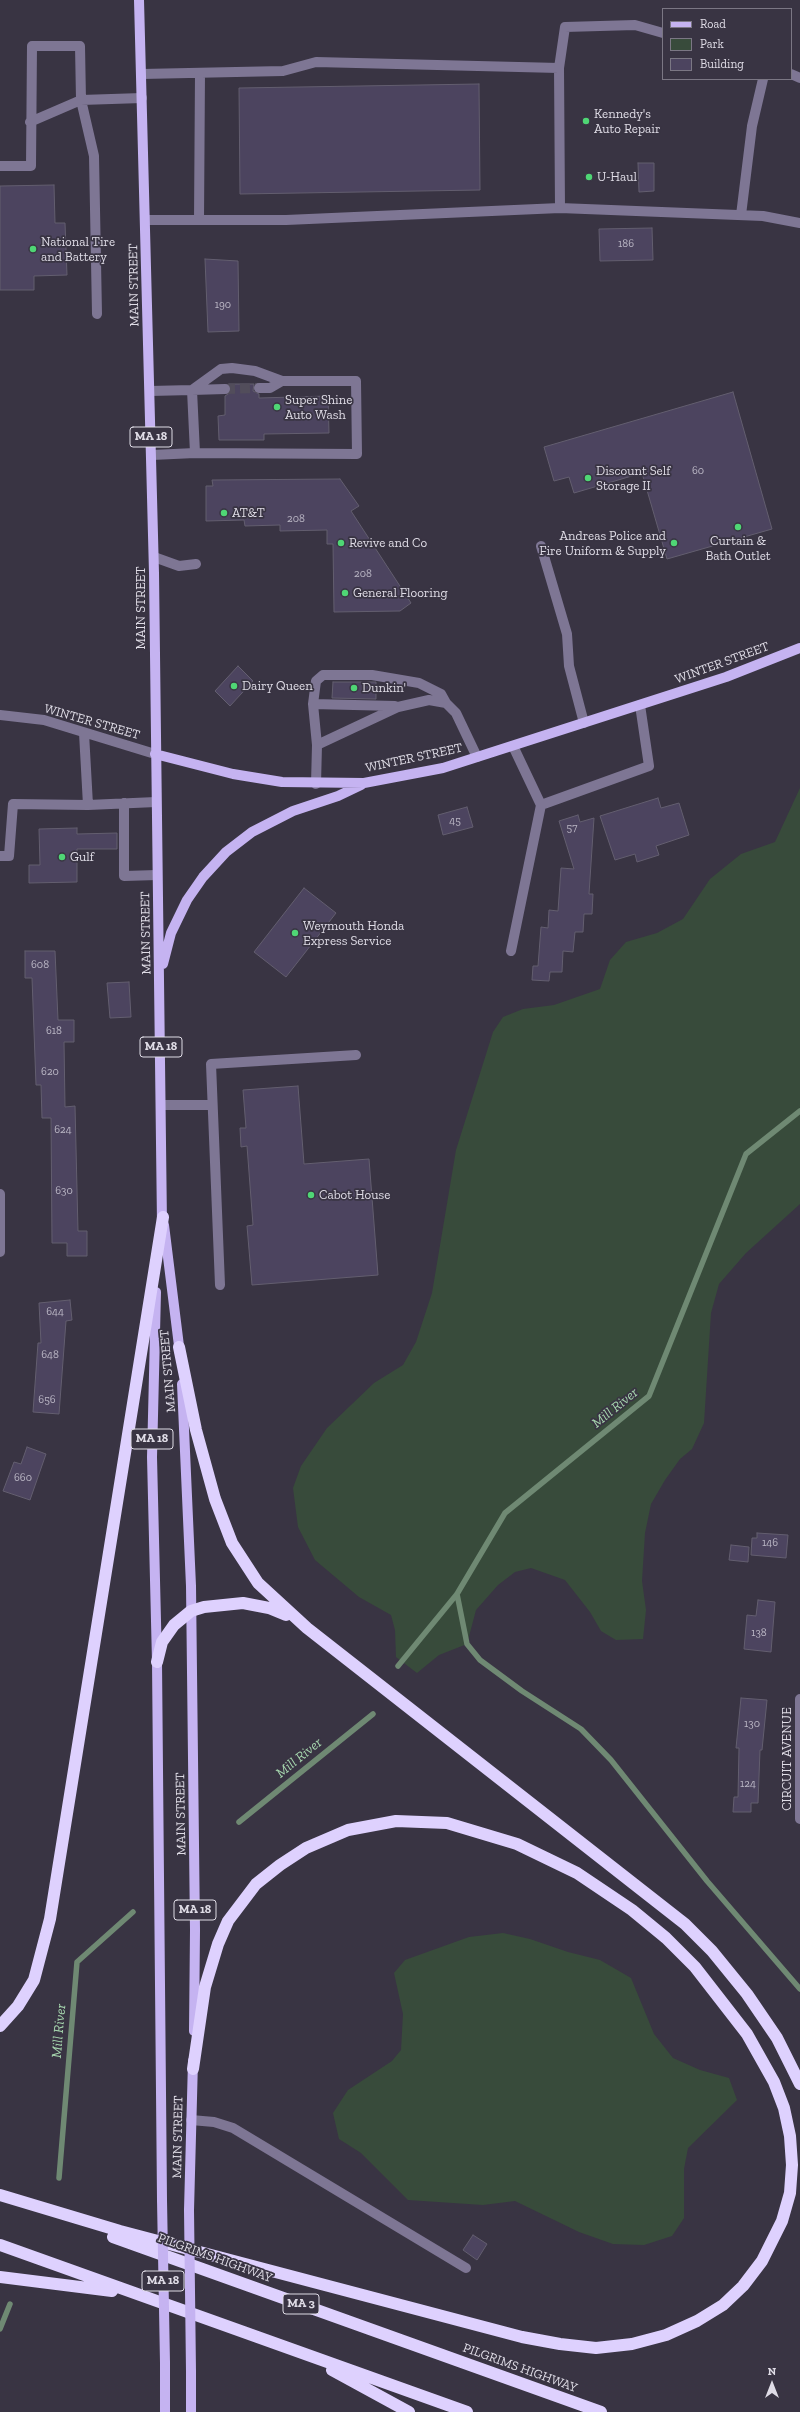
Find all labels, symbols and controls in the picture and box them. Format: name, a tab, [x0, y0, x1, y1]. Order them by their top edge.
legend	[662, 8, 792, 80]
text: Road	[700, 17, 726, 31]
text: Park	[700, 37, 724, 51]
text: Building	[700, 57, 744, 71]
place label: Kennedy's Auto Repair	[594, 106, 660, 137]
marker: Kennedy's Auto Repair	[581, 116, 591, 126]
place label: U-Haul	[597, 169, 637, 185]
marker: U-Haul	[584, 172, 594, 182]
place label: National Tire and Battery	[41, 234, 115, 265]
house number: 186	[618, 237, 634, 251]
street label: MAIN STREET	[125, 243, 143, 327]
marker: National Tire and Battery	[28, 244, 38, 254]
house number: 190	[215, 298, 231, 312]
place label: Super Shine Auto Wash	[285, 392, 352, 423]
marker: Super Shine Auto Wash	[272, 402, 282, 412]
road number: MA 18	[130, 427, 172, 447]
place label: Discount Self Storage II	[596, 463, 670, 494]
house number: 60	[692, 464, 704, 478]
marker: Discount Self Storage II	[583, 473, 593, 483]
place label: AT&T	[232, 505, 265, 521]
marker: AT&T	[219, 508, 229, 518]
house number: 208	[287, 512, 305, 526]
marker: Curtain & Bath Outlet	[733, 522, 743, 532]
place label: Andreas Police and Fire Uniform & Supply	[539, 528, 666, 559]
place label: Curtain & Bath Outlet	[705, 533, 771, 564]
place label: Revive and Co	[349, 535, 427, 551]
marker: Revive and Co	[336, 538, 346, 548]
marker: Andreas Police and Fire Uniform & Supply	[669, 538, 679, 548]
street label: MAIN STREET	[133, 567, 149, 649]
house number: 208	[354, 567, 372, 581]
place label: General Flooring	[353, 585, 448, 601]
marker: General Flooring	[340, 588, 350, 598]
street label: WINTER STREET	[673, 639, 771, 687]
place label: Dairy Queen	[242, 678, 313, 694]
place label: Dunkin'	[362, 680, 406, 696]
marker: Dairy Queen	[229, 681, 239, 691]
marker: Dunkin'	[349, 683, 359, 693]
street label: WINTER STREET	[42, 701, 142, 743]
street label: WINTER STREET	[364, 740, 464, 776]
house number: 45	[449, 814, 461, 828]
house number: 57	[567, 821, 577, 835]
place label: Gulf	[70, 849, 94, 865]
marker: Gulf	[57, 852, 67, 862]
street label: MAIN STREET	[137, 891, 155, 975]
place label: Weymouth Honda Express Service	[303, 918, 404, 949]
marker: Weymouth Honda Express Service	[290, 928, 300, 938]
house number: 608	[31, 958, 49, 972]
house number: 618	[46, 1024, 62, 1038]
road number: MA 18	[140, 1037, 182, 1057]
house number: 620	[41, 1065, 59, 1079]
house number: 624	[54, 1123, 72, 1137]
house number: 630	[55, 1184, 73, 1198]
place label: Cabot House	[319, 1187, 390, 1203]
marker: Cabot House	[306, 1190, 316, 1200]
house number: 644	[46, 1305, 64, 1319]
street label: MAIN STREET	[157, 1329, 179, 1413]
house number: 648	[41, 1348, 59, 1362]
water label: Mill River	[589, 1384, 641, 1432]
house number: 656	[38, 1393, 56, 1407]
road number: MA 18	[131, 1429, 173, 1449]
house number: 660	[14, 1471, 32, 1485]
house number: 146	[762, 1536, 778, 1550]
house number: 138	[751, 1626, 767, 1640]
street label: CIRCUIT AVENUE	[779, 1707, 795, 1811]
house number: 130	[744, 1717, 760, 1731]
water label: Mill River	[273, 1734, 325, 1782]
street label: MAIN STREET	[172, 1772, 190, 1856]
house number: 124	[740, 1777, 756, 1791]
road number: MA 18	[174, 1900, 216, 1920]
water label: Mill River	[48, 2003, 70, 2059]
street label: MAIN STREET	[169, 2095, 187, 2179]
street label: PILGRIMS HIGHWAY	[156, 2230, 274, 2286]
road number: MA 18	[142, 2271, 184, 2291]
road number: MA 3	[283, 2294, 319, 2314]
street label: PILGRIMS HIGHWAY	[461, 2340, 579, 2396]
north arrow	[752, 2364, 792, 2404]
text: N	[768, 2365, 776, 2378]

